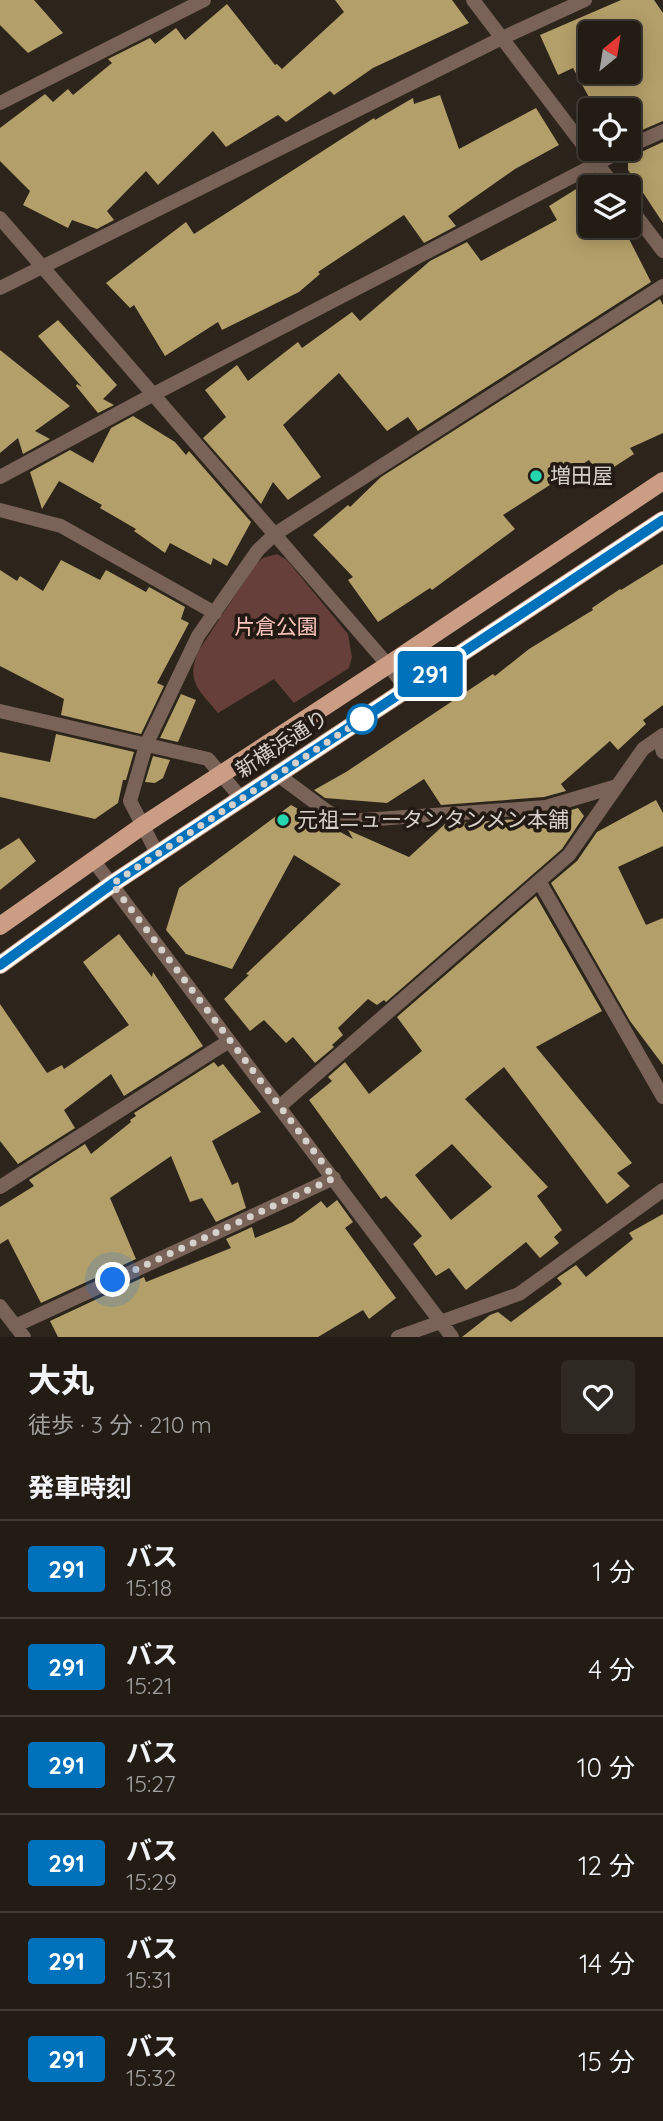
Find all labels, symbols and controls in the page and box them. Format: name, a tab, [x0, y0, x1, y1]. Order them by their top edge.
north arrow	[578, 21, 640, 84]
map controls	[578, 21, 641, 238]
button: locate	[578, 98, 641, 161]
button: layers	[578, 175, 641, 238]
place label: 増田屋	[550, 462, 613, 488]
marker: 増田屋	[528, 468, 544, 484]
park label: 片倉公園	[234, 613, 318, 639]
line badge: 291	[390, 651, 470, 697]
text: 291	[412, 659, 448, 689]
street label: 新横浜通り	[230, 704, 333, 783]
unlabelled marker	[347, 704, 377, 734]
place label: 元祖ニュータンタンメン本舗	[297, 806, 569, 832]
marker: 元祖ニュータンタンメン本舗	[275, 812, 291, 828]
your location	[95, 1262, 130, 1297]
text: 大丸	[28, 1359, 94, 1400]
button: heart	[561, 1360, 635, 1434]
text: 徒歩 · 3 分 · 210 m	[28, 1410, 212, 1439]
text: 発車時刻	[28, 1471, 132, 1504]
text: バス	[126, 1540, 178, 1573]
text: 291	[48, 1554, 85, 1584]
text: 1 分	[592, 1555, 635, 1588]
text: 15:18	[126, 1573, 172, 1602]
text: バス	[126, 1638, 178, 1671]
text: 291	[48, 1652, 85, 1682]
text: 4 分	[588, 1653, 635, 1686]
text: 15:21	[126, 1671, 173, 1700]
text: バス	[126, 1736, 178, 1769]
text: 291	[48, 1750, 85, 1780]
text: 10 分	[577, 1751, 635, 1784]
text: 15:27	[126, 1769, 175, 1798]
text: バス	[126, 1834, 178, 1867]
text: 291	[48, 1848, 85, 1878]
text: 12 分	[578, 1849, 635, 1882]
text: 15:29	[126, 1867, 177, 1896]
text: バス	[126, 1932, 178, 1965]
text: 291	[48, 1946, 85, 1976]
text: 14 分	[579, 1947, 635, 1980]
text: 15:31	[126, 1965, 172, 1994]
text: バス	[126, 2030, 178, 2063]
text: 291	[48, 2044, 85, 2074]
text: 15 分	[578, 2045, 635, 2078]
text: 15:32	[126, 2063, 176, 2092]

